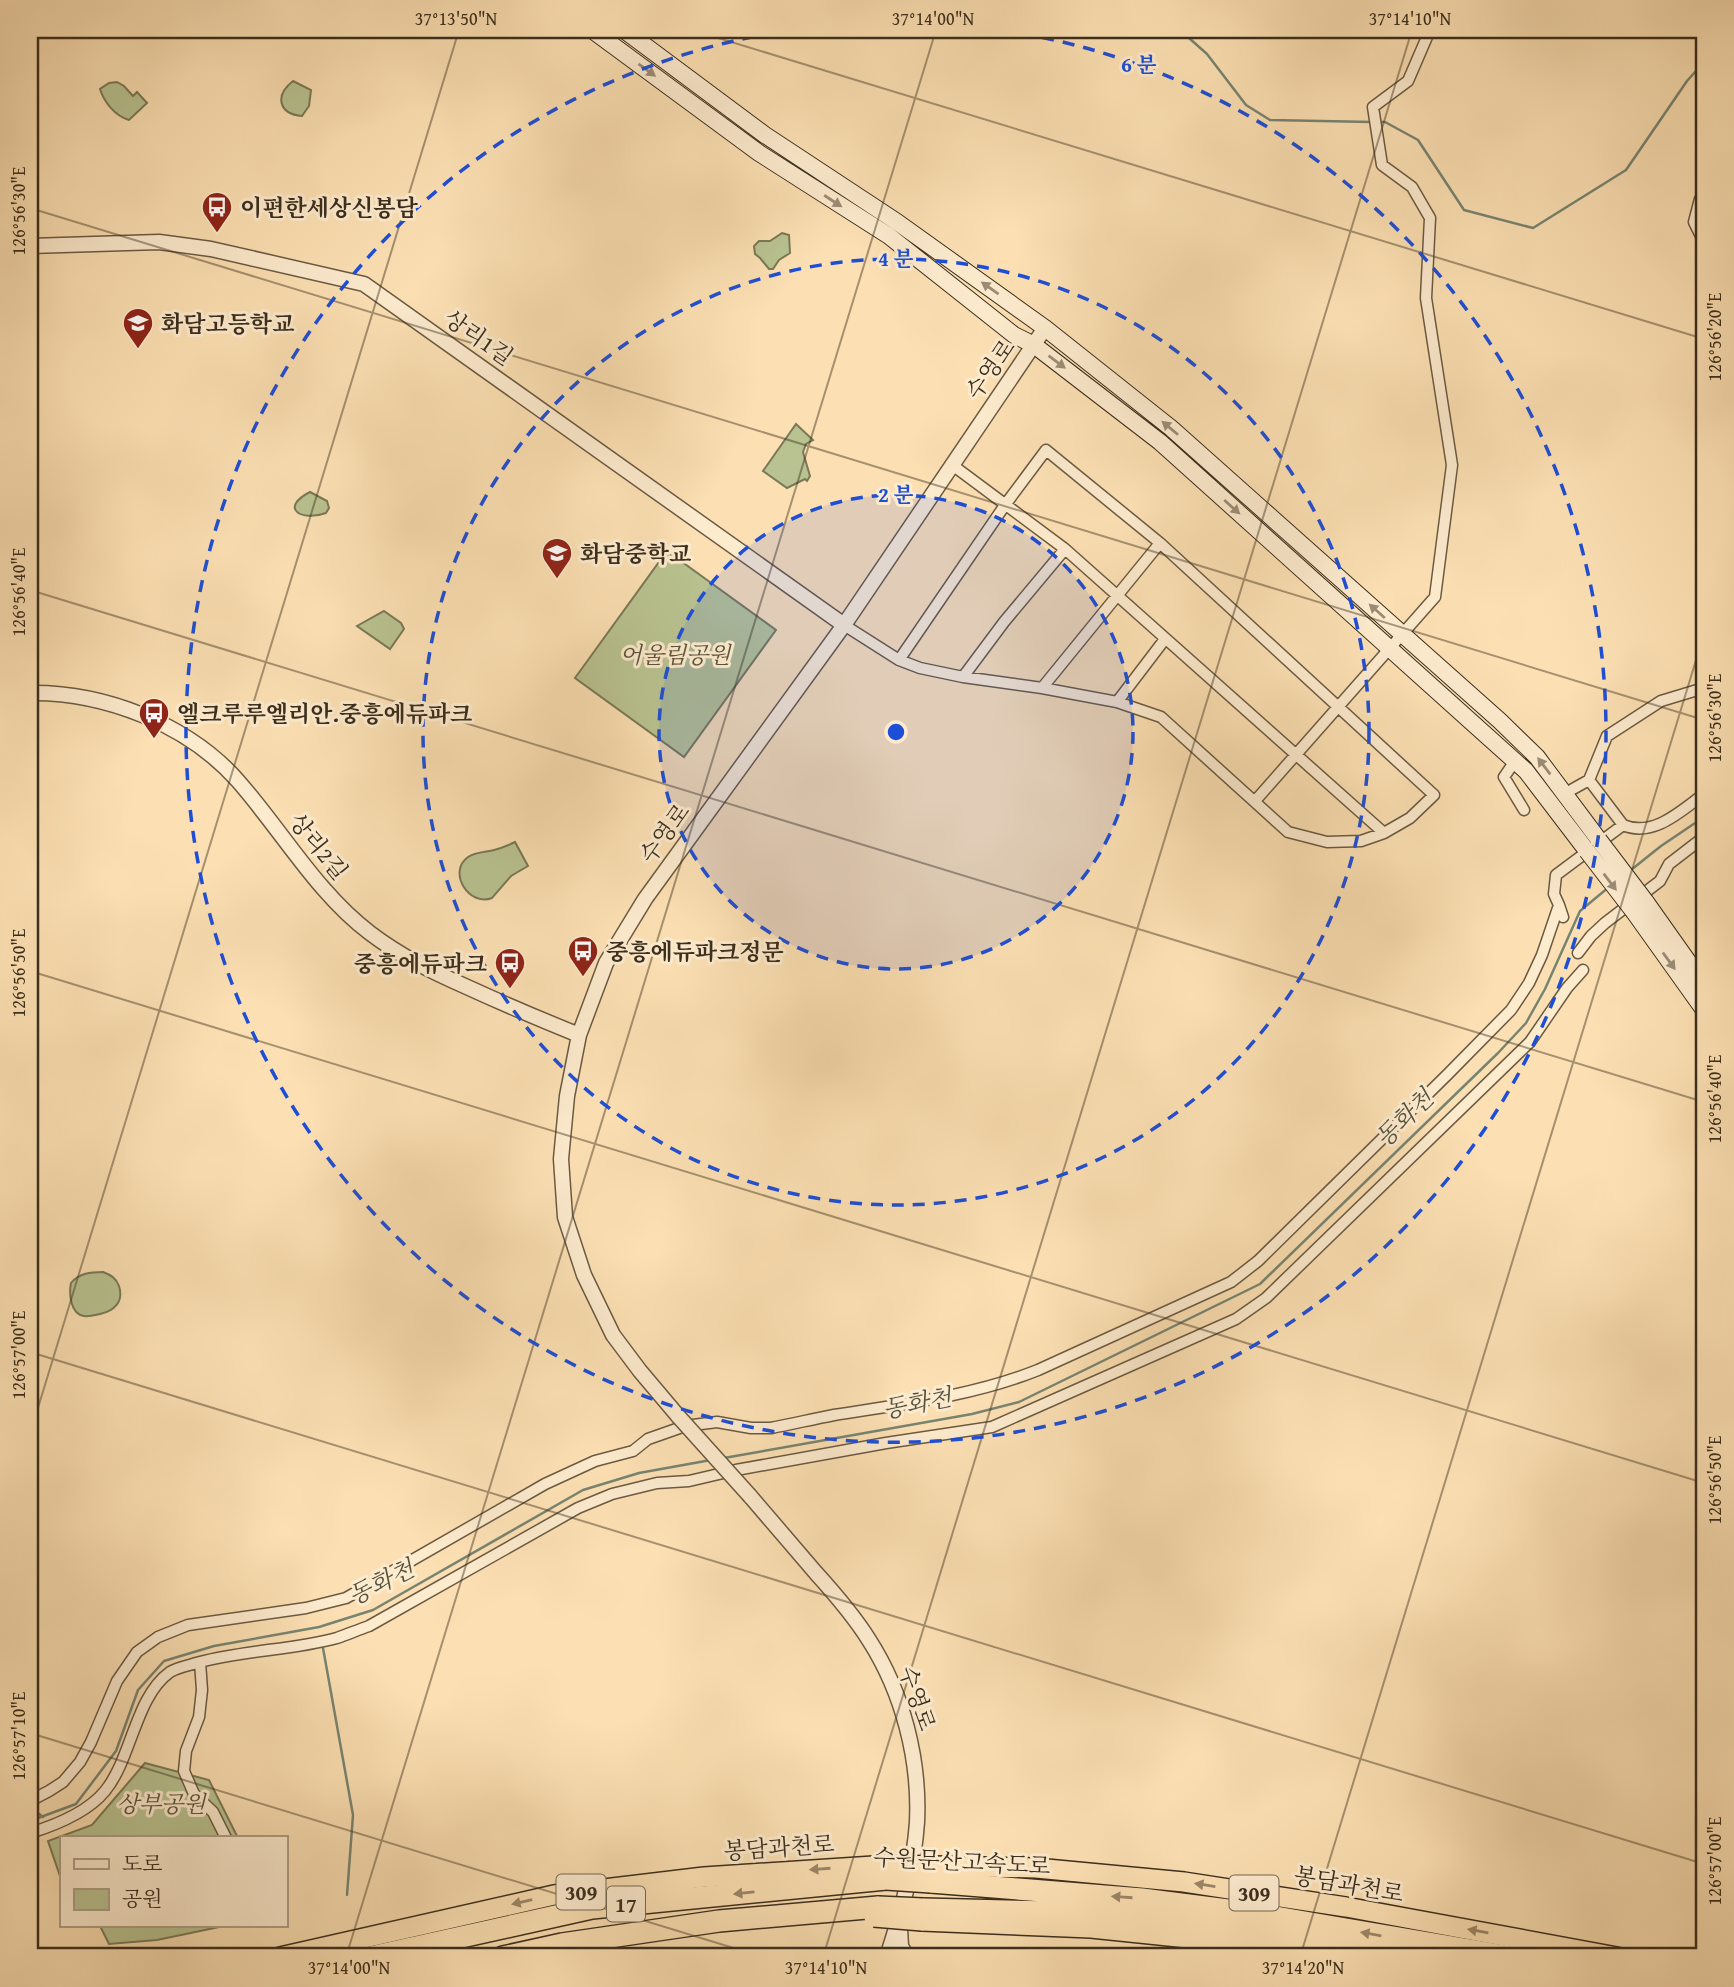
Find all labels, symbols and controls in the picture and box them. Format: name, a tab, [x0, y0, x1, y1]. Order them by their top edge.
text: 37°13'50"N	[415, 5, 498, 32]
text: 37°14'00"N	[892, 5, 975, 32]
text: 37°14'10"N	[1369, 5, 1452, 32]
text: 6 분	[1121, 49, 1157, 80]
one-way arrow	[638, 63, 656, 77]
text: 126°56'30"E	[5, 167, 32, 255]
bus stop icon: 이편한세상신봉담	[200, 190, 234, 234]
place label: 이편한세상신봉담	[240, 191, 419, 224]
one-way arrow	[823, 194, 843, 207]
text: 4 분	[878, 243, 914, 274]
one-way arrow	[981, 281, 999, 295]
text: 126°56'20"E	[1701, 293, 1728, 381]
street label: 상리1길	[438, 301, 520, 373]
school or university icon: 화담고등학교	[121, 306, 155, 350]
place label: 화담고등학교	[161, 307, 295, 340]
street label: 수영로	[957, 332, 1023, 406]
one-way arrow	[1048, 355, 1066, 369]
one-way arrow	[1161, 420, 1179, 436]
text: 2 분	[878, 479, 914, 510]
one-way arrow	[1223, 498, 1240, 514]
school or university icon: 화담중학교	[540, 536, 574, 580]
place label: 화담중학교	[580, 537, 692, 570]
text: 126°56'40"E	[5, 548, 32, 636]
one-way arrow	[1368, 603, 1386, 619]
park label: 어울림공원	[619, 638, 732, 671]
text: 126°56'30"E	[1701, 674, 1728, 762]
bus stop icon: 엘크루루엘리안.중흥에듀파크	[137, 696, 171, 740]
place label: 엘크루루엘리안.중흥에듀파크	[177, 697, 472, 730]
centre of rings	[884, 720, 908, 744]
one-way arrow	[1537, 757, 1551, 775]
street label: 수영로	[631, 796, 697, 870]
street label: 상리2길	[282, 805, 356, 887]
one-way arrow	[1603, 872, 1618, 890]
text: 126°56'50"E	[5, 929, 32, 1017]
bus stop icon: 중흥에듀파크정문	[566, 934, 600, 978]
place label: 중흥에듀파크정문	[606, 935, 784, 968]
bus stop icon: 중흥에듀파크	[493, 946, 527, 990]
place label: 중흥에듀파크	[354, 947, 487, 980]
one-way arrow	[1662, 952, 1676, 970]
text: 126°56'40"E	[1701, 1055, 1728, 1143]
water label: 동화천	[1367, 1080, 1442, 1155]
text: 126°57'00"E	[5, 1311, 32, 1399]
water label: 동화천	[880, 1379, 956, 1427]
text: 126°56'50"E	[1701, 1436, 1728, 1524]
water label: 동화천	[342, 1550, 422, 1613]
street label: 수영로	[892, 1661, 944, 1735]
text: 126°57'10"E	[5, 1692, 32, 1780]
park label: 상부공원	[117, 1787, 207, 1820]
text: 126°57'00"E	[1701, 1817, 1728, 1905]
street label: 봉담과천로	[722, 1827, 836, 1867]
legend	[60, 1836, 287, 1927]
street label: 수원문산고속도로	[872, 1840, 1052, 1882]
text: 도로	[122, 1848, 163, 1879]
street label: 봉담과천로	[1291, 1858, 1407, 1910]
one-way arrow	[809, 1864, 831, 1875]
road number: 309	[556, 1874, 606, 1910]
road number: 309	[1230, 1876, 1278, 1910]
one-way arrow	[1194, 1879, 1216, 1890]
text: 공원	[122, 1883, 163, 1914]
road number: 17	[607, 1886, 645, 1922]
one-way arrow	[733, 1888, 755, 1899]
one-way arrow	[1110, 1891, 1132, 1902]
one-way arrow	[511, 1897, 533, 1908]
one-way arrow	[1467, 1926, 1489, 1937]
one-way arrow	[1360, 1928, 1382, 1939]
text: 37°14'00"N	[308, 1954, 391, 1981]
text: 37°14'10"N	[785, 1954, 868, 1981]
text: 37°14'20"N	[1262, 1954, 1345, 1981]

